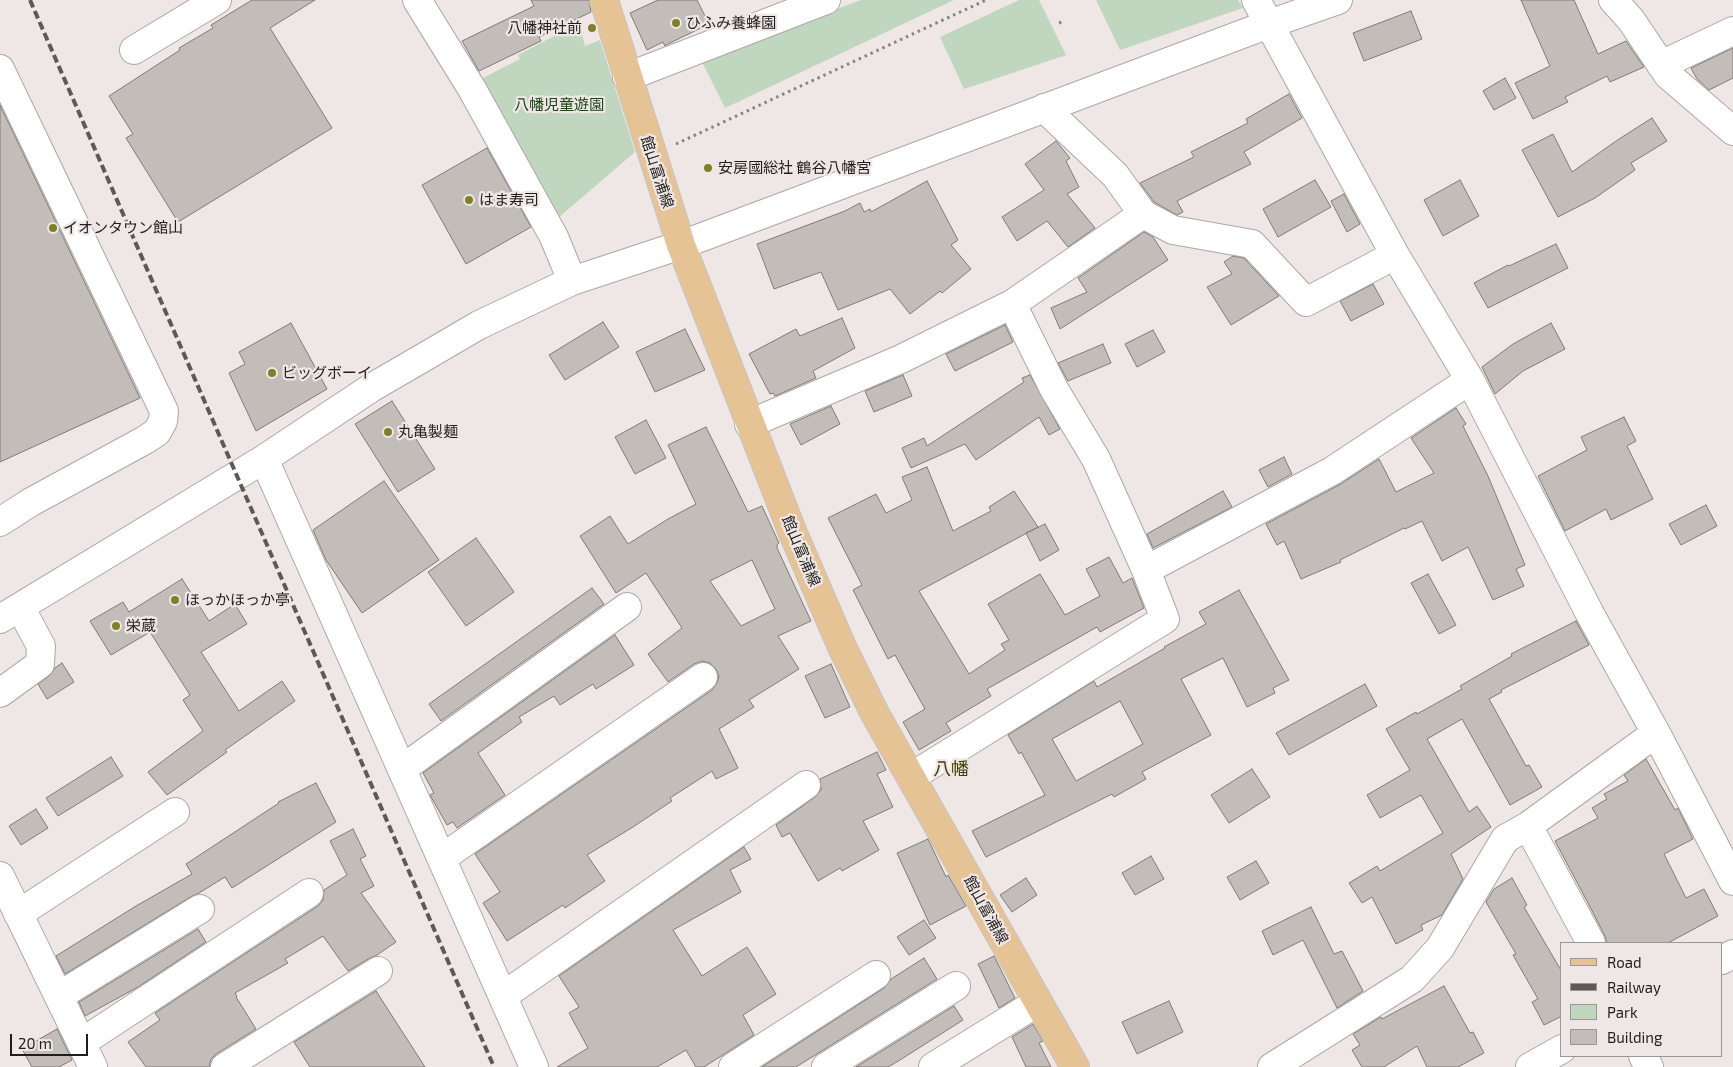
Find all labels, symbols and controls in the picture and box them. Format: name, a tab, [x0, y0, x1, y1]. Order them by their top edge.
place label: ひふみ養蜂園	[686, 14, 776, 32]
marker: ひふみ養蜂園	[670, 17, 682, 29]
place label: 八幡神社前	[507, 19, 582, 37]
marker: 八幡神社前	[586, 22, 598, 34]
park label: 八幡児童遊園	[514, 96, 604, 114]
street label: 館山富浦線	[637, 134, 677, 210]
place label: 安房國総社 鶴谷八幡宮	[718, 159, 871, 177]
marker: 安房國総社 鶴谷八幡宮	[702, 162, 714, 174]
place label: はま寿司	[479, 191, 539, 209]
marker: はま寿司	[463, 194, 475, 206]
place label: イオンタウン館山	[63, 219, 183, 237]
marker: イオンタウン館山	[47, 222, 59, 234]
place label: ビッグボーイ	[282, 364, 372, 382]
marker: ビッグボーイ	[266, 367, 278, 379]
place label: 丸亀製麺	[398, 423, 458, 441]
marker: 丸亀製麺	[382, 426, 394, 438]
street label: 館山富浦線	[778, 513, 824, 589]
place label: ほっかほっか亭	[185, 591, 290, 609]
marker: ほっかほっか亭	[169, 594, 181, 606]
place label: 栄蔵	[126, 617, 156, 635]
marker: 栄蔵	[110, 620, 122, 632]
district label: 八幡	[933, 758, 969, 780]
street label: 館山富浦線	[960, 873, 1012, 947]
legend	[1560, 942, 1723, 1057]
text: Road	[1607, 953, 1642, 971]
text: Railway	[1607, 978, 1661, 996]
text: Park	[1607, 1003, 1638, 1021]
scale bar	[12, 1024, 90, 1056]
text: Building	[1607, 1028, 1662, 1046]
text: 20 m	[18, 1034, 52, 1052]

